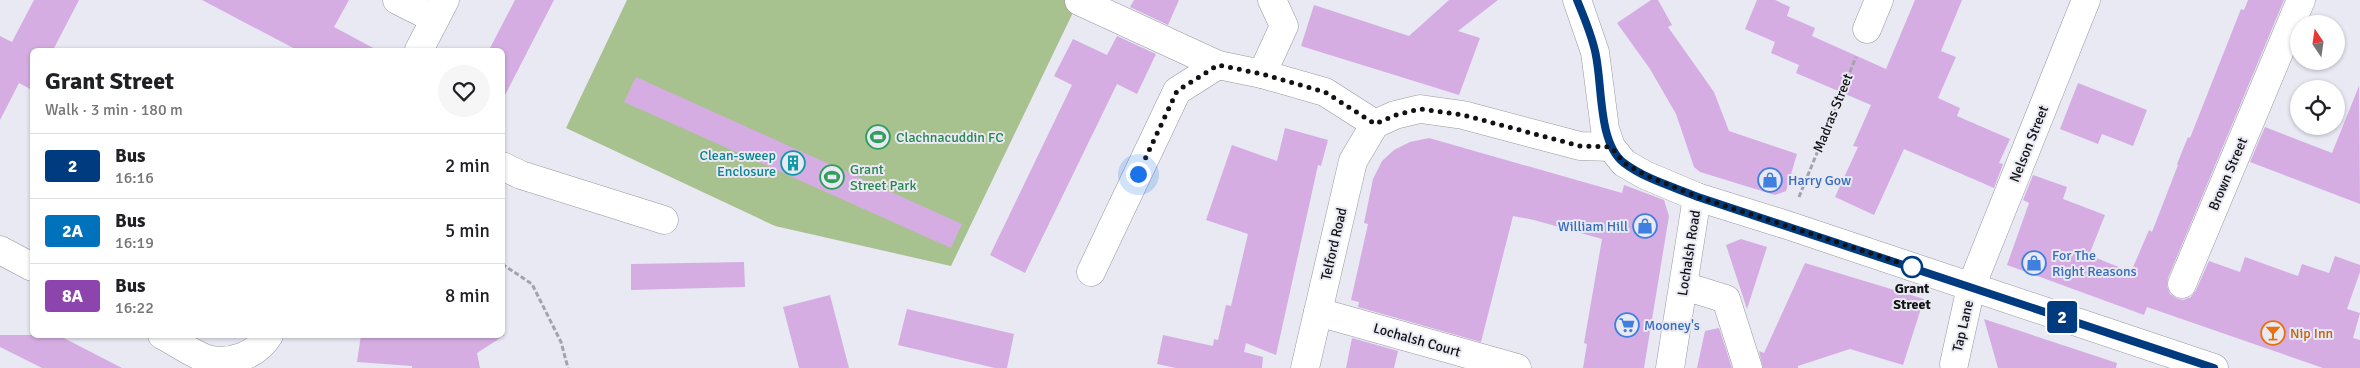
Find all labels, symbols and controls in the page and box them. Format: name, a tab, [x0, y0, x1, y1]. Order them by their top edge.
north arrow	[2290, 15, 2345, 70]
map controls	[2290, 15, 2345, 135]
button: heart	[438, 65, 490, 117]
text: Grant Street	[45, 66, 174, 96]
street label: Madras Street	[1809, 71, 1857, 155]
button: locate	[2290, 80, 2345, 135]
text: Walk · 3 min · 180 m	[45, 100, 183, 120]
street label: Nelson Street	[2006, 103, 2052, 185]
sports icon: Clachnacuddin FC	[865, 124, 891, 150]
place label: Clachnacuddin FC	[896, 129, 1004, 146]
street label: Brown Street	[2205, 135, 2251, 213]
text: Bus	[115, 144, 146, 168]
place label: Clean-sweep Enclosure	[699, 147, 776, 180]
building icon: Clean-sweep Enclosure	[780, 150, 806, 176]
text: 2 min	[445, 154, 490, 178]
text: 2	[68, 155, 77, 177]
place label: Grant Street Park	[850, 161, 916, 194]
your location	[1126, 162, 1151, 187]
sports icon: Grant Street Park	[819, 164, 845, 190]
shop icon: Harry Gow	[1757, 167, 1783, 193]
text: 16:16	[115, 168, 154, 188]
place label: Harry Gow	[1788, 172, 1851, 189]
street label: Telford Road	[1317, 206, 1351, 282]
text: Bus	[115, 209, 146, 233]
street label: Lochalsh Road	[1674, 209, 1704, 297]
shop icon: William Hill	[1632, 213, 1658, 239]
place label: William Hill	[1558, 218, 1628, 235]
text: 5 min	[445, 219, 490, 243]
text: 2A	[62, 220, 83, 242]
text: 16:19	[115, 233, 154, 253]
place label: For The Right Reasons	[2052, 247, 2137, 280]
shop icon: For The Right Reasons	[2021, 250, 2047, 276]
marker: Grant Street	[1901, 256, 1923, 278]
text: Bus	[115, 274, 146, 298]
place label: Grant Street	[1893, 280, 1932, 313]
text: 8 min	[445, 284, 490, 308]
text: 8A	[62, 285, 83, 307]
text: 16:22	[115, 298, 154, 318]
street label: Tap Lane	[1949, 299, 1977, 353]
line badge: 2	[2046, 301, 2078, 333]
text: 2	[2057, 306, 2067, 328]
supermarket icon: Mooney's	[1614, 312, 1640, 338]
place label: Mooney's	[1644, 317, 1700, 334]
street label: Lochalsh Court	[1371, 319, 1463, 361]
bar icon: Nip Inn	[2260, 320, 2286, 346]
place label: Nip Inn	[2290, 325, 2333, 342]

